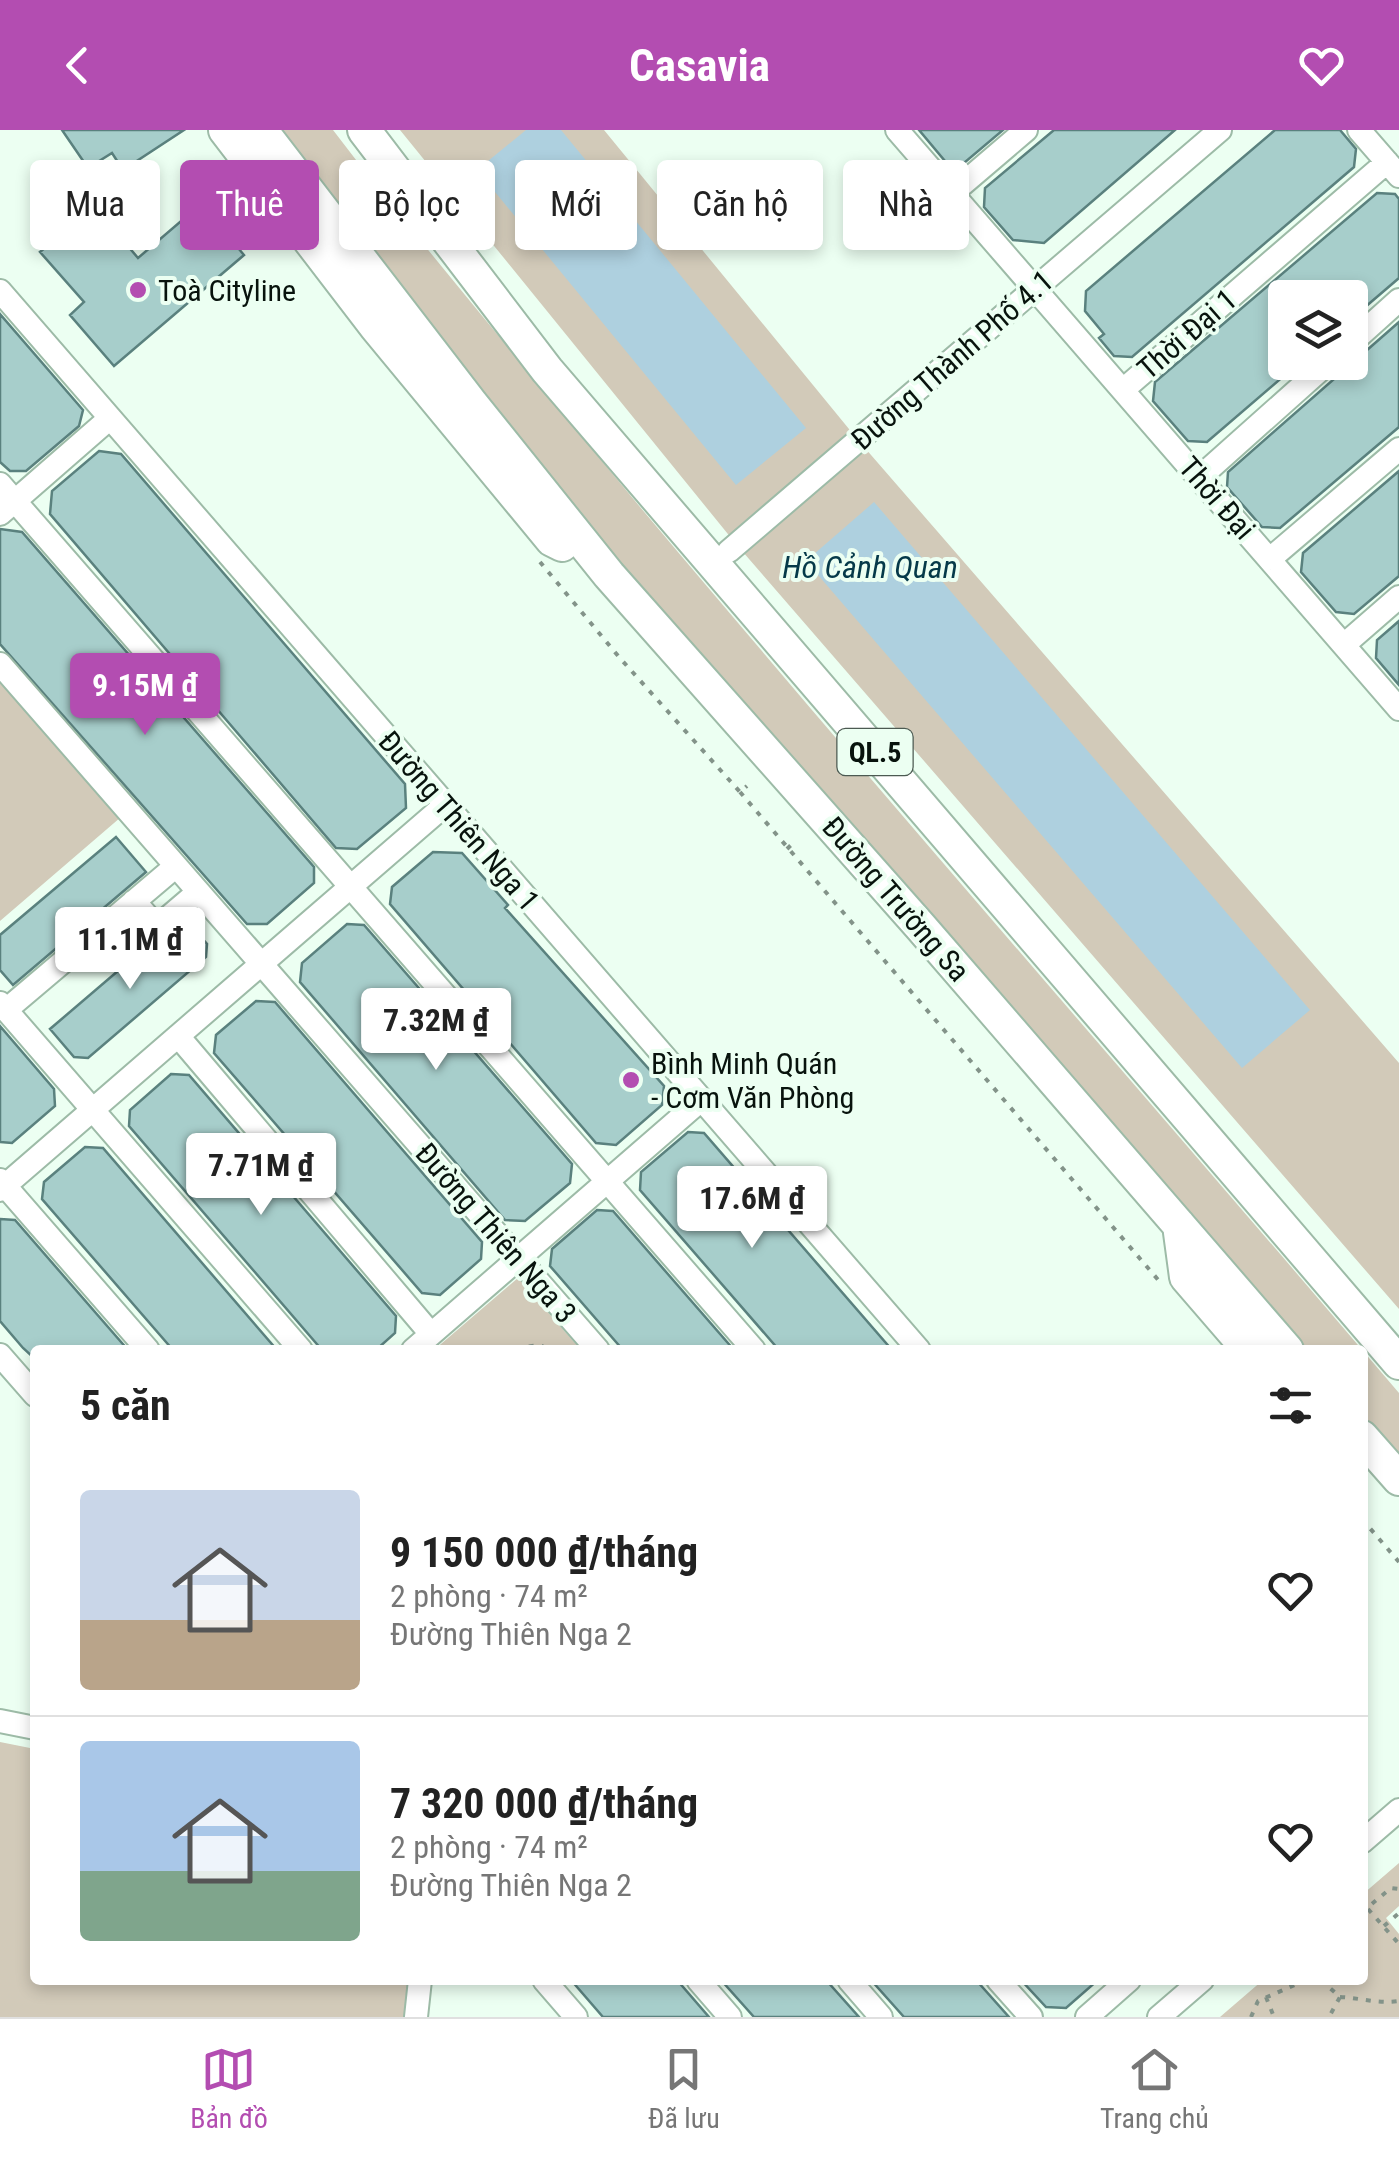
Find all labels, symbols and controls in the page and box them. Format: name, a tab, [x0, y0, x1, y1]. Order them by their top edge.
icon: back	[50, 38, 105, 93]
icon: heart	[1294, 38, 1349, 93]
text: Casavia	[629, 39, 770, 92]
chip: Mua	[30, 160, 160, 250]
chip: Thuê	[180, 160, 319, 250]
chip: Bộ lọc	[339, 160, 495, 250]
chip: Mới	[515, 160, 637, 250]
chip: Căn hộ	[657, 160, 823, 250]
chip: Nhà	[843, 160, 969, 250]
street label: Đường Thành Phố 4.1	[844, 263, 1060, 457]
place label: Toà Cityline	[158, 273, 296, 308]
marker: Toà Cityline	[127, 279, 149, 301]
map controls	[1268, 280, 1368, 380]
button: layers	[1268, 280, 1368, 380]
street label: Thời Đại 1	[1130, 282, 1244, 386]
street label: Thời Đại	[1172, 450, 1262, 546]
water label: Hồ Cảnh Quan	[782, 548, 958, 586]
pin: 9.15M ₫	[53, 653, 237, 738]
text: 9.15M ₫	[92, 666, 198, 704]
street label: Đường Thiên Nga 1	[371, 724, 547, 918]
road number: QL.5	[838, 729, 912, 775]
street label: Đường Trường Sa	[815, 810, 977, 988]
pin: 11.1M ₫	[38, 907, 222, 992]
text: 11.1M ₫	[77, 920, 183, 958]
pin: 7.32M ₫	[344, 988, 528, 1073]
text: 7.32M ₫	[383, 1001, 489, 1039]
place label: Bình Minh Quán - Cơm Văn Phòng	[651, 1046, 854, 1115]
marker: Bình Minh Quán - Cơm Văn Phòng	[620, 1069, 642, 1091]
pin: 7.71M ₫	[169, 1133, 353, 1218]
street label: Đường Thiên Nga 3	[408, 1136, 584, 1330]
text: 7.71M ₫	[208, 1146, 314, 1184]
pin: 17.6M ₫	[660, 1166, 844, 1251]
text: 17.6M ₫	[699, 1179, 805, 1217]
icon: filters	[1263, 1378, 1318, 1433]
text: 5 căn	[80, 1381, 171, 1430]
text: 9 150 000 ₫/tháng	[390, 1528, 698, 1577]
icon: home	[160, 1530, 280, 1650]
icon: heart	[1263, 1563, 1318, 1618]
text: 2 phòng · 74 m²	[390, 1577, 588, 1615]
text: Đường Thiên Nga 2	[390, 1615, 632, 1653]
text: 7 320 000 ₫/tháng	[390, 1779, 698, 1828]
icon: home	[160, 1781, 280, 1901]
icon: heart	[1263, 1814, 1318, 1869]
text: 2 phòng · 74 m²	[390, 1828, 588, 1866]
text: Đường Thiên Nga 2	[390, 1866, 632, 1904]
tab: Bản đồ	[190, 2042, 268, 2135]
tab: Đã lưu	[648, 2042, 720, 2135]
tab: Trang chủ	[1100, 2042, 1209, 2135]

